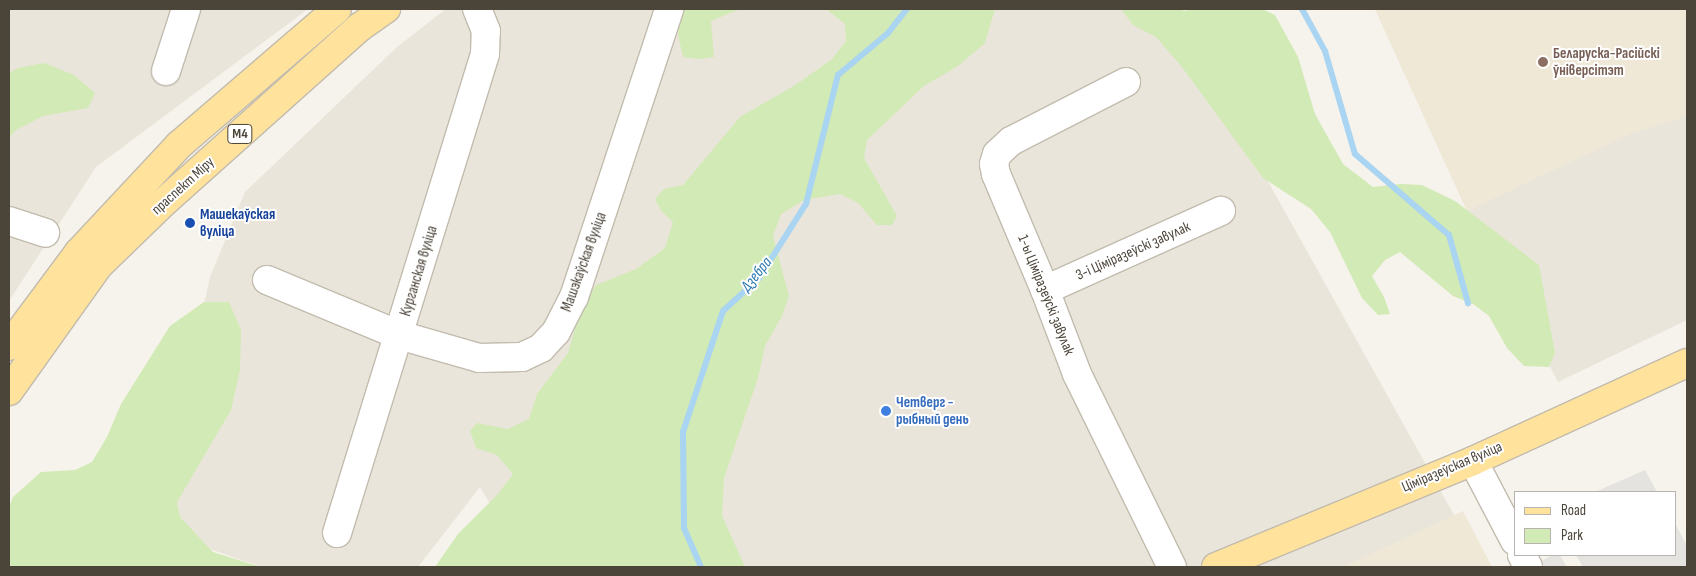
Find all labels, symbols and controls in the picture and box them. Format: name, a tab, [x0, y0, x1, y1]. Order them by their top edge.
place label: Беларуска-Расійскі ўніверсітэт	[1553, 44, 1660, 79]
marker: Беларуска-Расійскі ўніверсітэт	[1537, 56, 1549, 68]
road number: М4	[226, 122, 254, 146]
street label: праспект Міру	[148, 153, 218, 219]
place label: Машекаўская вуліца	[200, 205, 275, 240]
street label: Машэкаўская вуліца	[558, 210, 610, 314]
marker: Машекаўская вуліца	[184, 217, 196, 229]
street label: 3-і Ціміразеўскі завулак	[1073, 218, 1193, 284]
street label: Курганская вуліца	[397, 223, 441, 319]
street label: 1-ы Ціміразеўскі завулак	[1014, 232, 1078, 358]
water label: Дзебра	[737, 254, 777, 296]
place label: Четверг - рыбный день	[896, 393, 969, 428]
marker: Четверг - рыбный день	[880, 405, 892, 417]
street label: Ціміразеўская вуліца	[1399, 438, 1505, 496]
legend	[1514, 491, 1676, 556]
text: Road	[1561, 501, 1586, 520]
text: Park	[1561, 526, 1583, 545]

